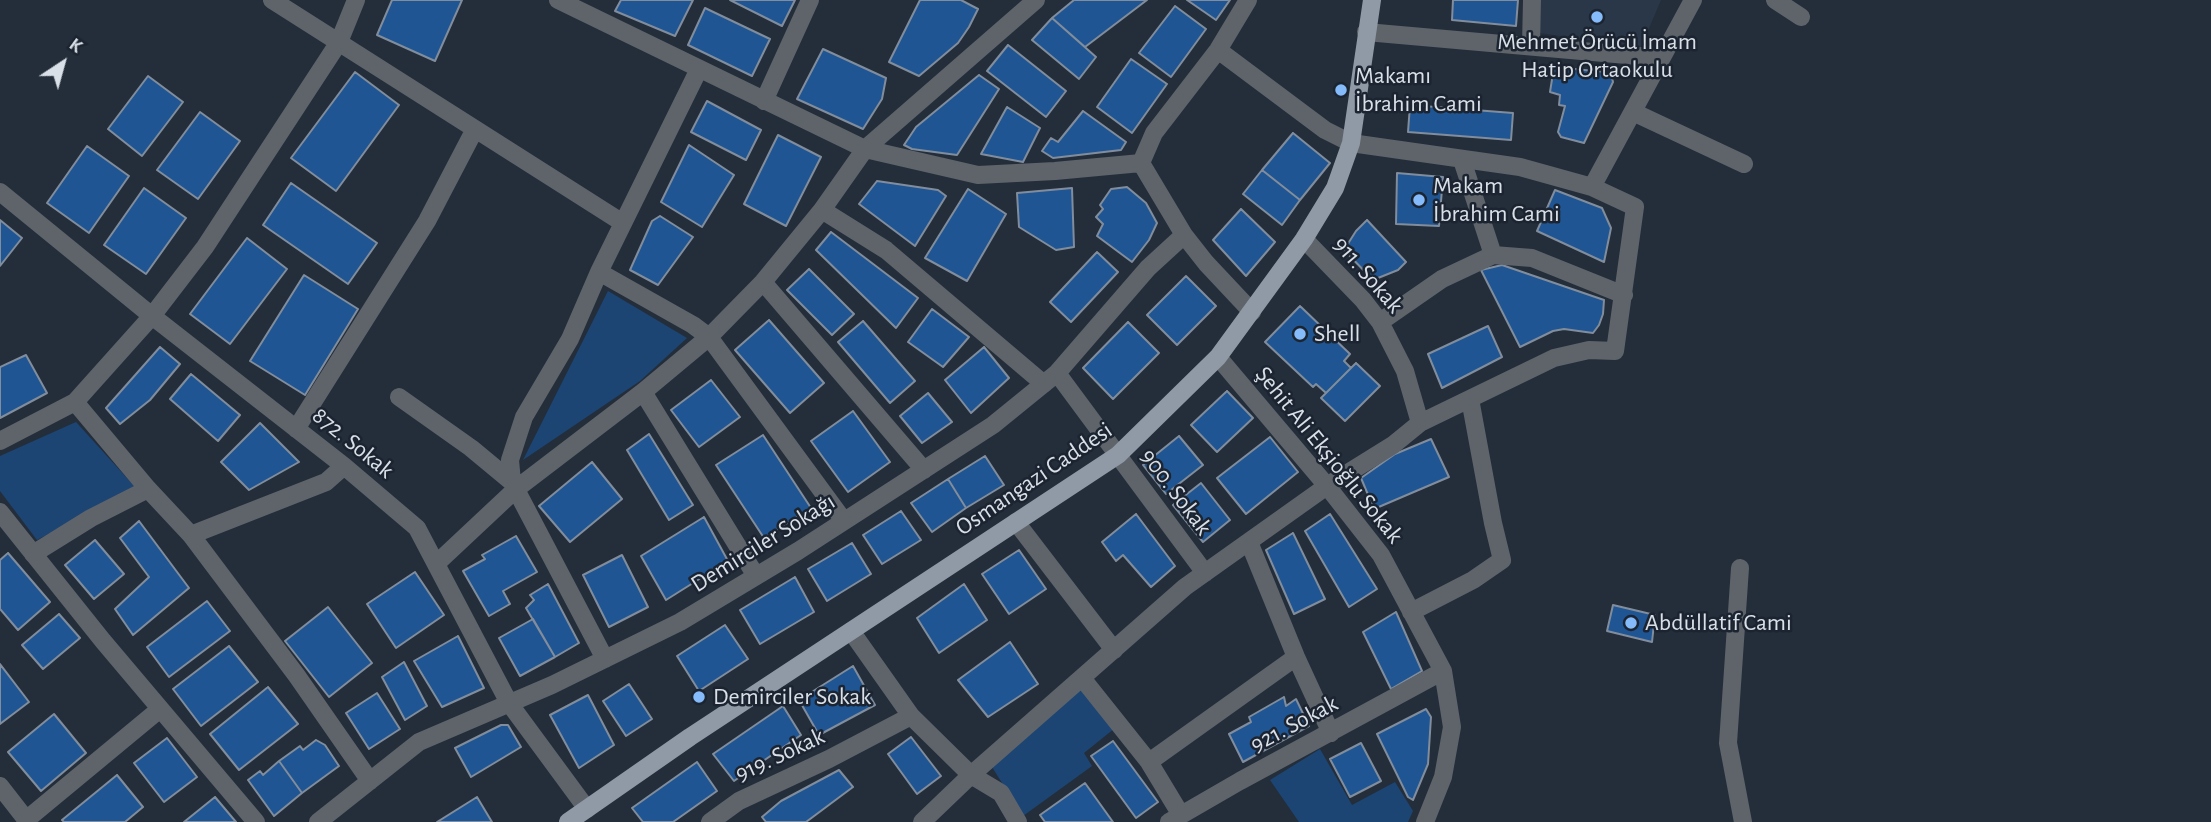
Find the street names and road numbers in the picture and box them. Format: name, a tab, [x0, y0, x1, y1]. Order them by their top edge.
street label: 911. Sokak	[1327, 231, 1409, 319]
street label: Şehit Ali Ekşioğlu Sokak	[1249, 361, 1409, 549]
street label: 872. Sokak	[306, 401, 400, 485]
street label: Osmangazi Caddesi	[950, 416, 1118, 542]
street label: 900. Sokak	[1134, 443, 1218, 541]
street label: Demirciler Sokağı	[686, 487, 840, 599]
street label: 921. Sokak	[1245, 689, 1343, 759]
street label: 919. Sokak	[731, 722, 829, 788]

